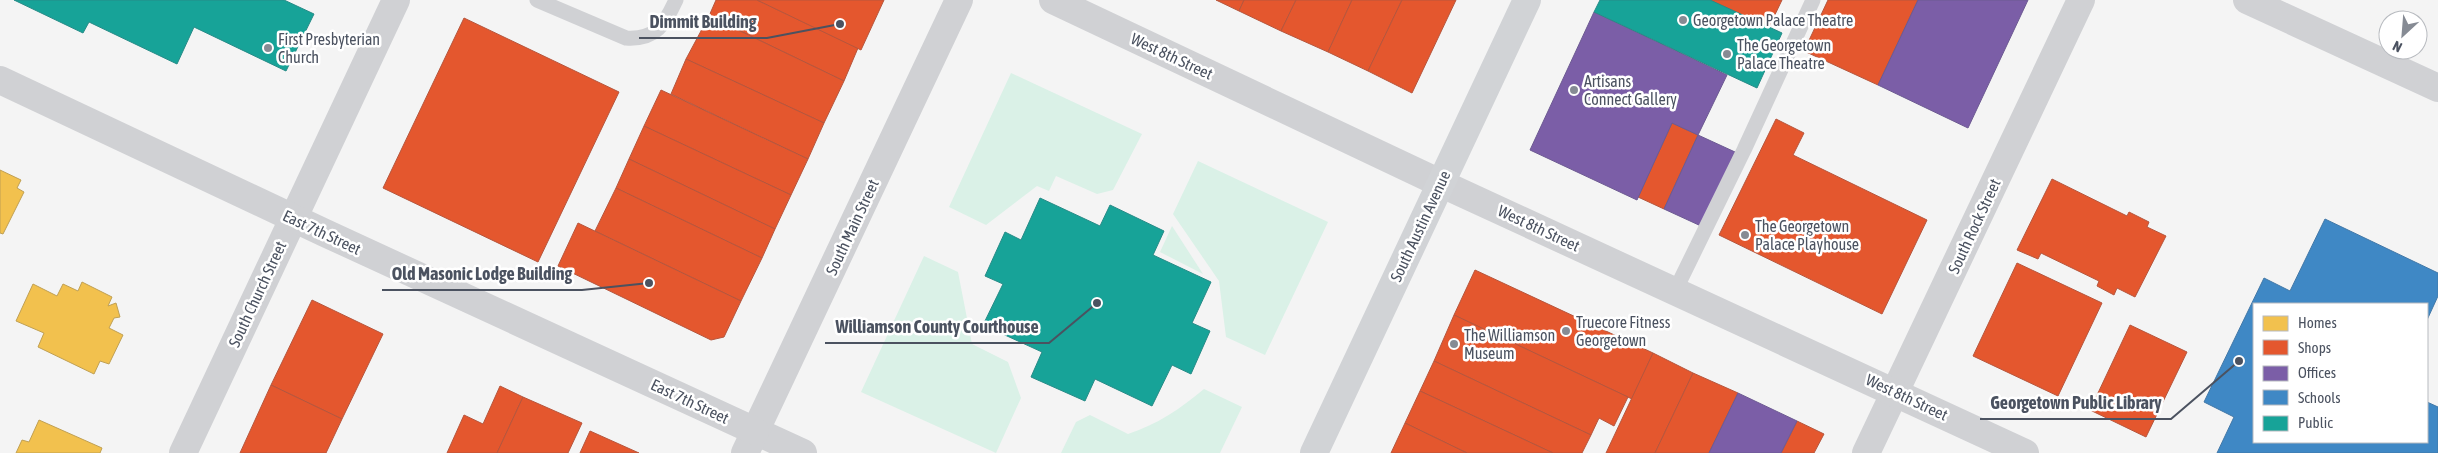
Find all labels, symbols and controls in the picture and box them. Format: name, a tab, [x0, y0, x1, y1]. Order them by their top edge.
callout: Dimmit Building	[639, 5, 767, 38]
north arrow	[2378, 10, 2428, 60]
text: Dimmit Building	[649, 11, 757, 32]
place label: Georgetown Palace Theatre	[1693, 11, 1853, 30]
marker: Georgetown Palace Theatre	[1677, 14, 1689, 26]
street label: West 8th Street	[1128, 29, 1216, 83]
place label: First Presbyterian Church	[278, 30, 380, 66]
place label: The Georgetown Palace Theatre	[1737, 36, 1831, 72]
text: N	[2390, 38, 2405, 56]
marker: First Presbyterian Church	[262, 42, 274, 54]
marker: The Georgetown Palace Theatre	[1721, 48, 1733, 60]
place label: Artisans Connect Gallery	[1584, 72, 1677, 109]
marker: Artisans Connect Gallery	[1568, 84, 1580, 96]
street label: South Austin Avenue	[1386, 168, 1454, 284]
street label: South Rock Street	[1944, 175, 2004, 276]
street label: South Main Street	[822, 176, 882, 278]
street label: West 8th Street	[1495, 201, 1583, 255]
street label: East 7th Street	[280, 206, 364, 258]
place label: The Georgetown Palace Playhouse	[1755, 217, 1859, 254]
marker: The Georgetown Palace Playhouse	[1739, 229, 1751, 241]
street label: South Church Street	[225, 238, 290, 350]
callout: Old Masonic Lodge Building	[382, 257, 582, 290]
text: Old Masonic Lodge Building	[392, 263, 572, 284]
legend	[2253, 303, 2428, 443]
callout: Williamson County Courthouse	[825, 310, 1049, 343]
place label: Truecore Fitness Georgetown	[1576, 313, 1671, 350]
text: Homes	[2298, 314, 2337, 331]
text: Williamson County Courthouse	[834, 316, 1039, 337]
marker: Truecore Fitness Georgetown	[1560, 325, 1572, 337]
place label: The Williamson Museum	[1464, 326, 1555, 362]
marker: The Williamson Museum	[1448, 338, 1460, 350]
text: Shops	[2298, 339, 2331, 356]
text: Offices	[2298, 364, 2336, 381]
street label: West 8th Street	[1863, 370, 1951, 424]
street label: East 7th Street	[648, 375, 732, 427]
callout: Georgetown Public Library	[1980, 386, 2171, 419]
text: Schools	[2298, 389, 2341, 406]
text: Georgetown Public Library	[1990, 392, 2162, 413]
text: Public	[2298, 414, 2333, 431]

